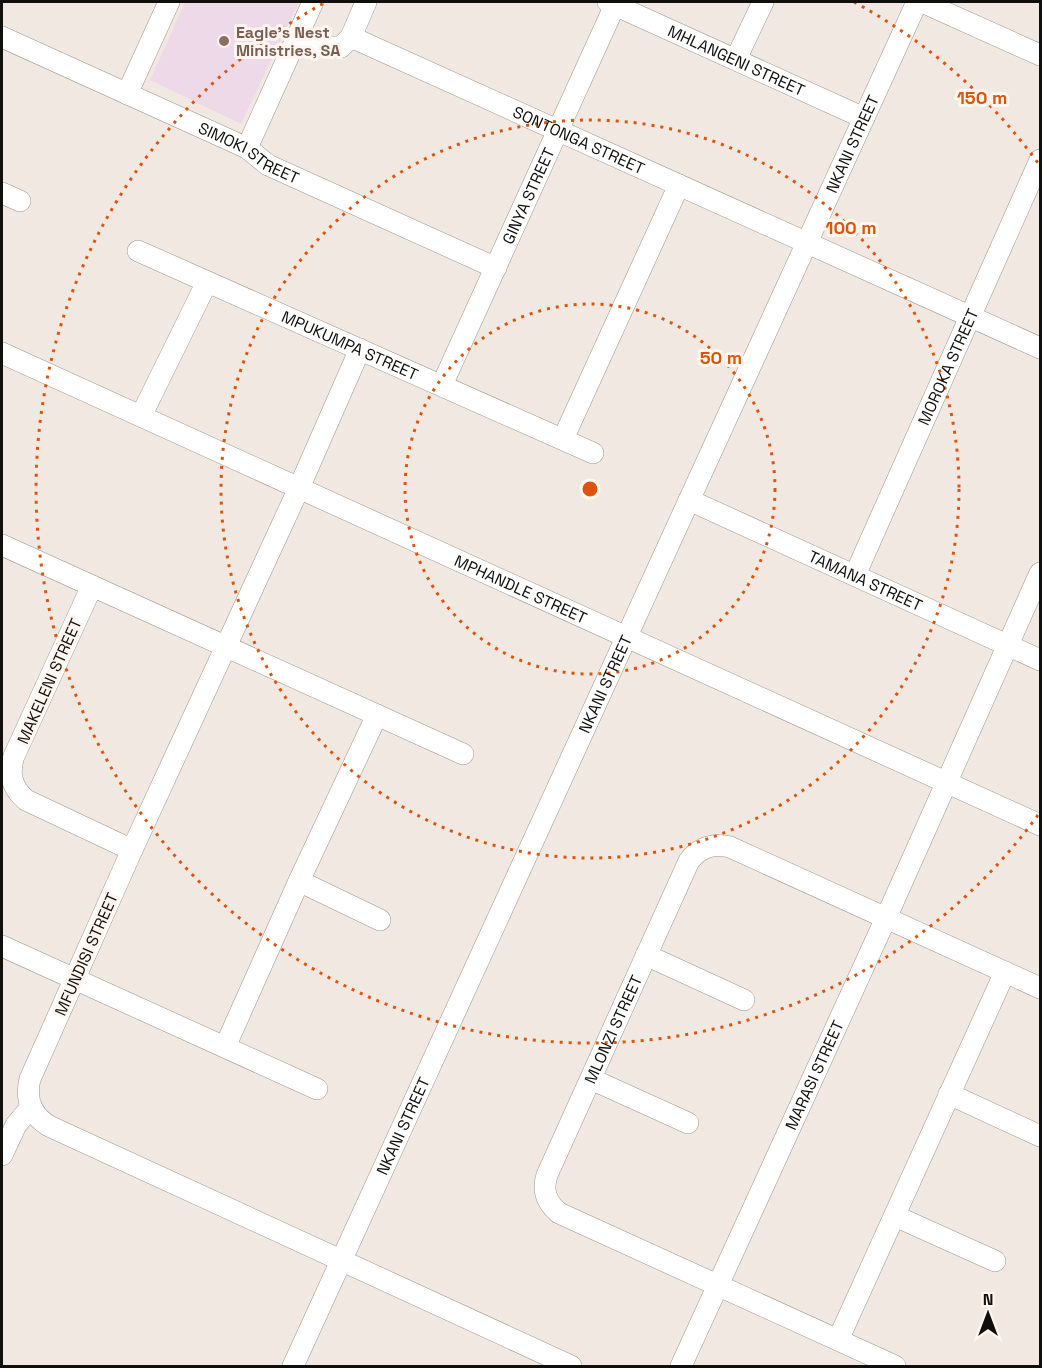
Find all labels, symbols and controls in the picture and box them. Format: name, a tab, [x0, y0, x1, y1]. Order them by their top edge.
street label: MHLANGENI STREET	[664, 20, 808, 101]
place label: Eagle's Nest Ministries, SA	[236, 22, 340, 61]
marker: Eagle's Nest Ministries, SA	[217, 34, 231, 48]
text: 150 m	[957, 86, 1007, 109]
street label: NKANI STREET	[821, 92, 884, 196]
street label: SONTONGA STREET	[509, 101, 648, 179]
street label: SIMOKI STREET	[195, 117, 302, 189]
street label: GINYA STREET	[498, 144, 560, 248]
text: 100 m	[825, 216, 877, 239]
street label: MOROKA STREET	[913, 305, 983, 429]
street label: MPUKUMPA STREET	[278, 306, 421, 385]
text: 50 m	[700, 346, 742, 369]
centre of rings	[580, 479, 600, 499]
street label: TAMANA STREET	[805, 546, 926, 616]
street label: MPHANDLE STREET	[451, 550, 590, 629]
street label: MAKELENI STREET	[12, 615, 87, 747]
street label: NKANI STREET	[574, 632, 637, 737]
street label: MFUNDISI STREET	[50, 889, 123, 1019]
street label: MLONZI STREET	[580, 972, 647, 1087]
street label: MARASI STREET	[780, 1017, 849, 1133]
street label: NKANI STREET	[372, 1074, 435, 1178]
north arrow	[958, 1284, 1018, 1344]
text: N	[983, 1289, 993, 1310]

